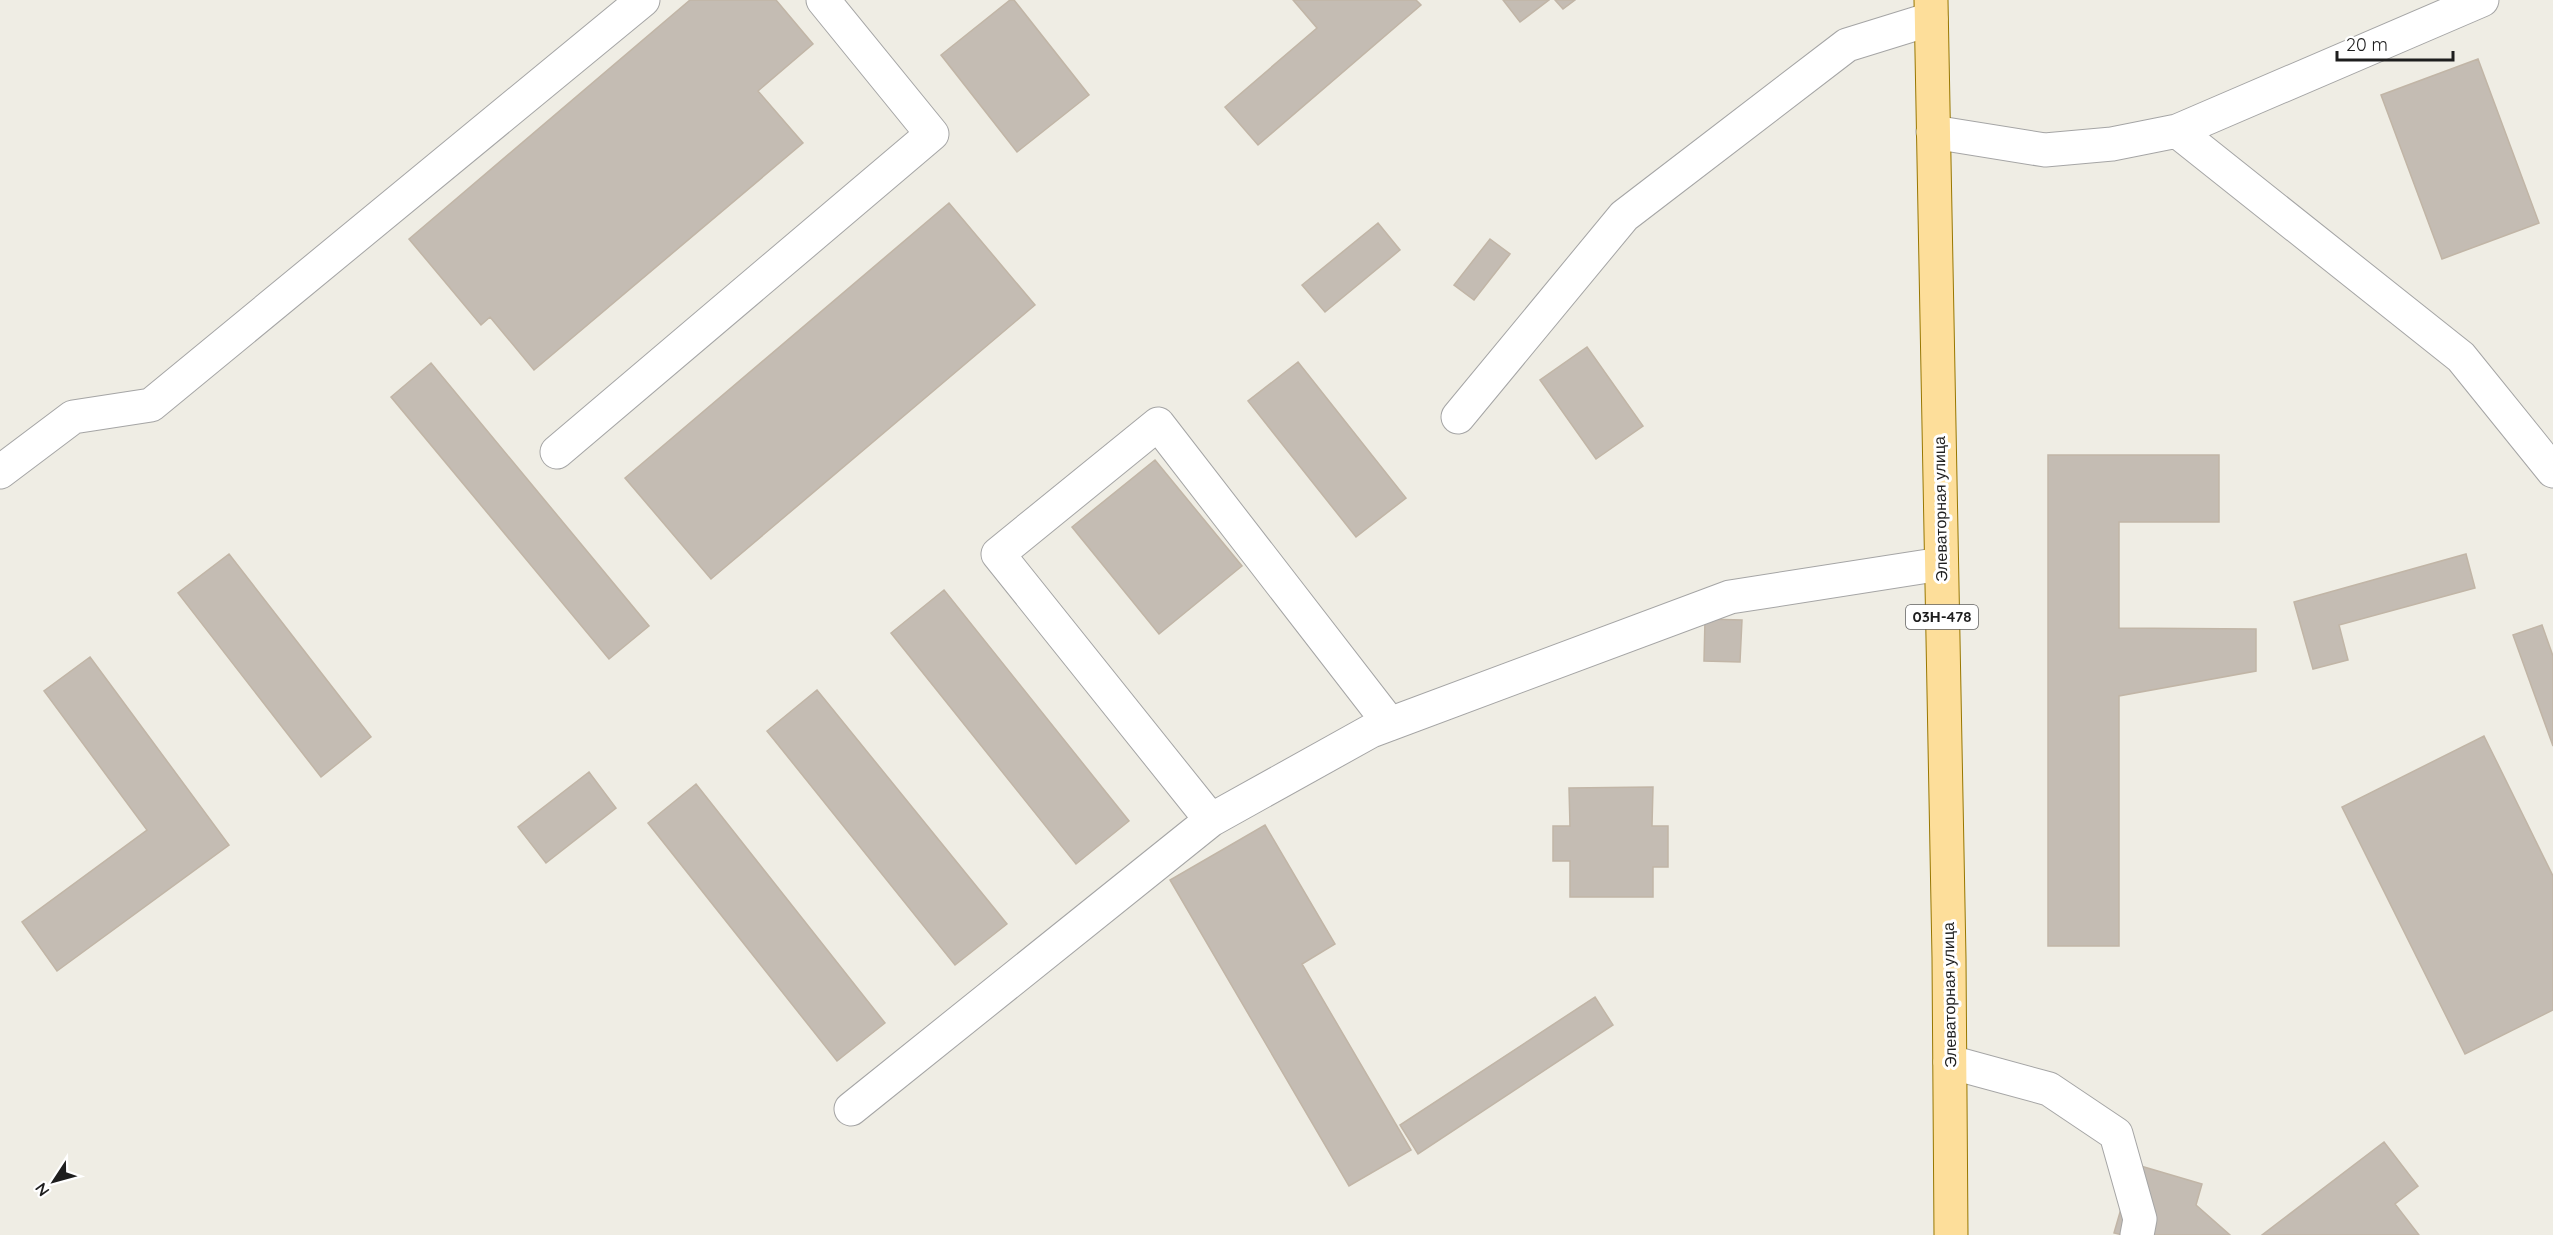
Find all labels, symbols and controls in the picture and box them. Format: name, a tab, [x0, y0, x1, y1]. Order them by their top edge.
scale bar	[2337, 24, 2452, 62]
text: 20 m	[2346, 33, 2388, 56]
street label: Элеваторная улица	[1929, 436, 1951, 582]
road number: 03Н-478	[1906, 605, 1978, 629]
street label: Элеваторная улица	[1938, 922, 1960, 1068]
north arrow	[24, 1151, 84, 1211]
text: N	[30, 1179, 53, 1200]

